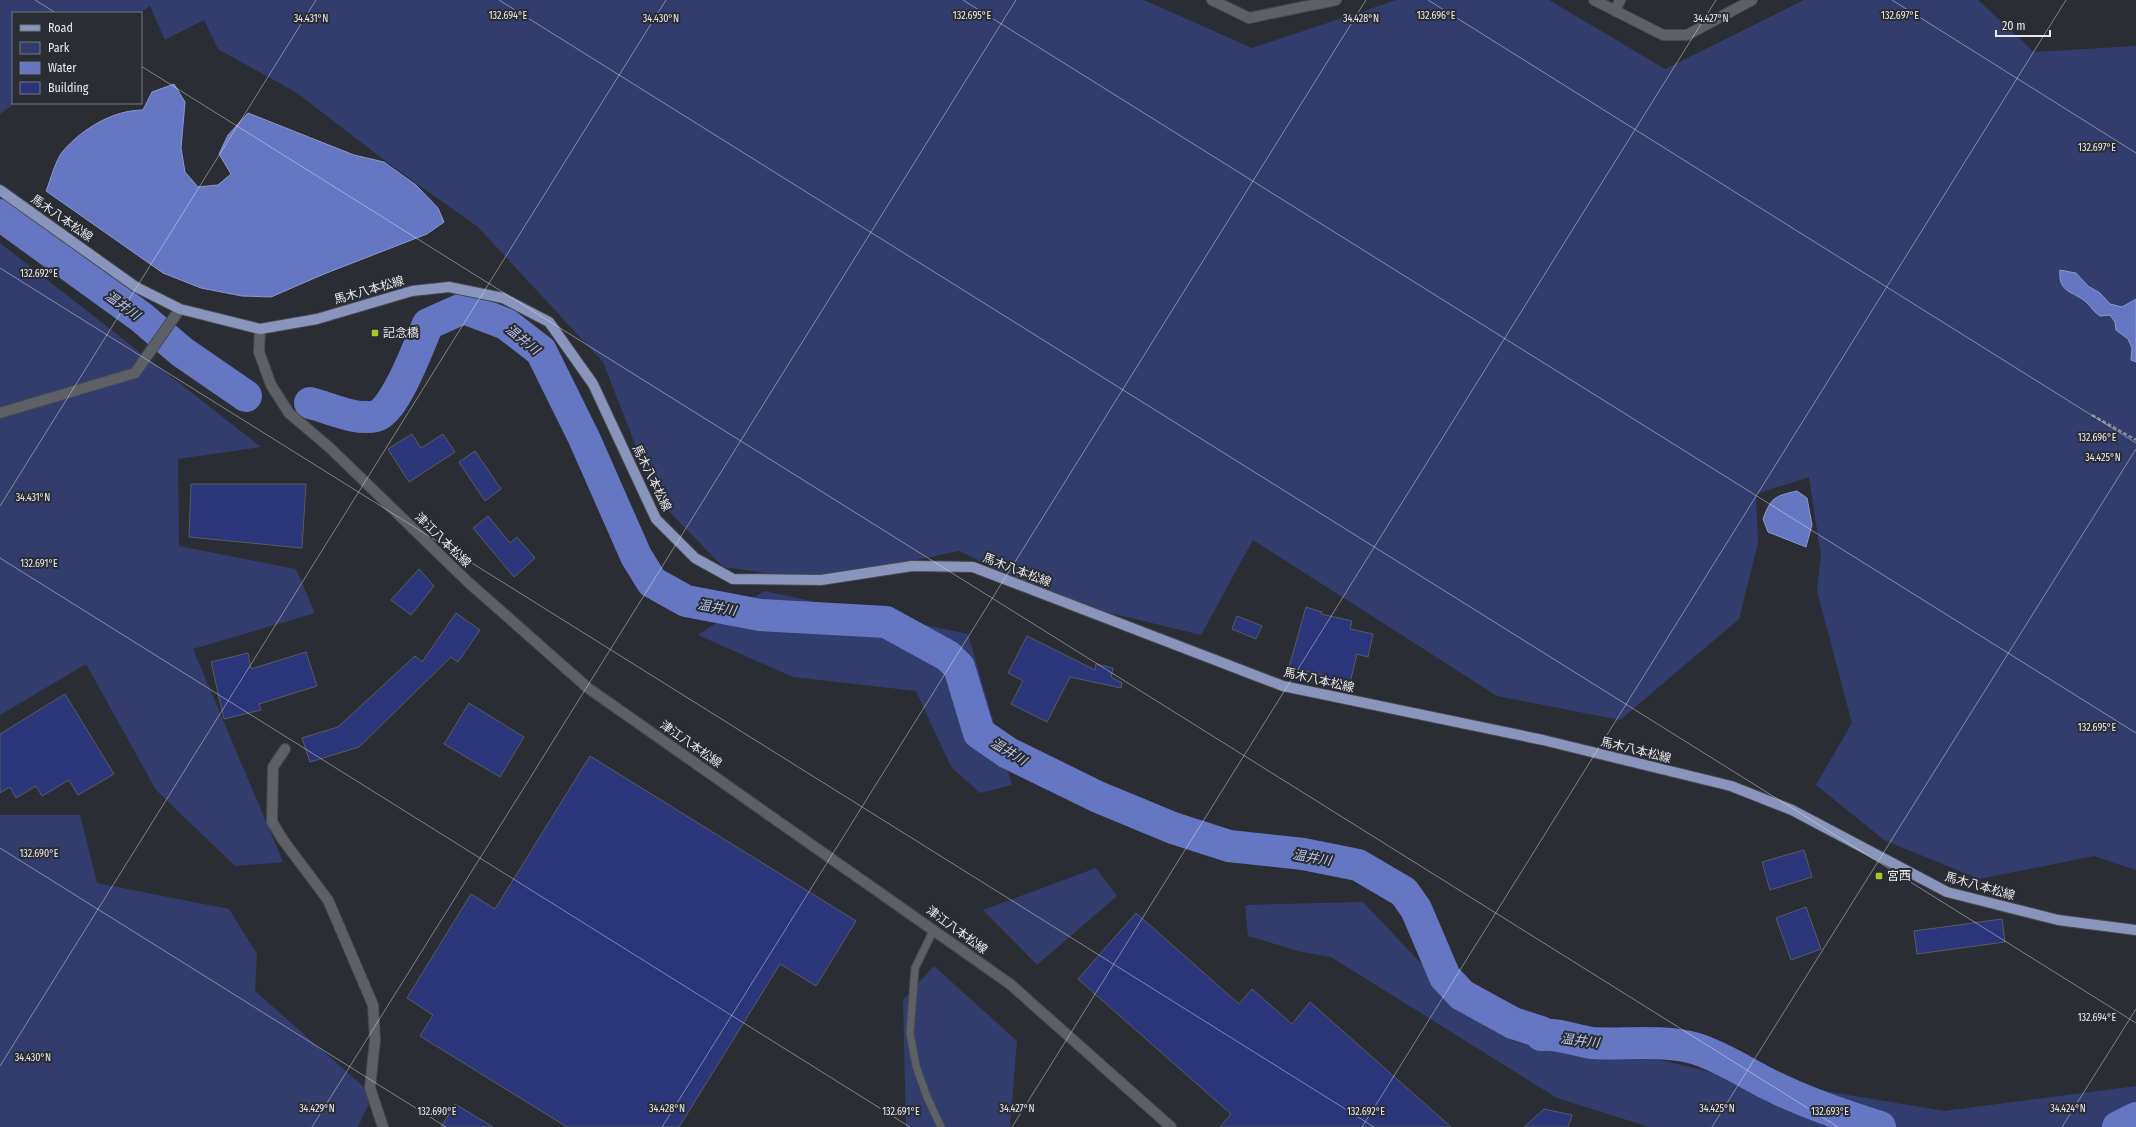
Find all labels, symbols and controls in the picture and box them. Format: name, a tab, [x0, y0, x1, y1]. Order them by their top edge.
text: 132.694°E	[489, 10, 528, 22]
text: 132.695°E	[953, 10, 991, 22]
text: 132.696°E	[1417, 10, 1456, 22]
text: 132.697°E	[1881, 10, 1919, 22]
legend	[12, 12, 142, 104]
scale bar	[1996, 12, 2050, 38]
text: 34.431°N	[294, 13, 328, 25]
text: 34.430°N	[643, 13, 679, 25]
text: 34.428°N	[1343, 13, 1379, 25]
text: 34.427°N	[1693, 13, 1729, 25]
text: 20 m	[2002, 19, 2026, 33]
text: Road	[48, 21, 73, 35]
text: Park	[48, 41, 70, 55]
text: Water	[48, 61, 77, 75]
text: Building	[48, 81, 89, 95]
text: 132.697°E	[2078, 142, 2116, 154]
street label: 馬木八本松線	[28, 192, 96, 244]
text: 132.692°E	[20, 268, 58, 280]
street label: 馬木八本松線	[332, 273, 406, 307]
water label: 温井川	[103, 288, 145, 324]
water label: 温井川	[503, 321, 544, 359]
place label: 記念橋	[383, 326, 419, 340]
marker: 記念橋	[370, 328, 380, 338]
text: 132.696°E	[2078, 432, 2117, 444]
street label: 馬木八本松線	[630, 443, 674, 513]
text: 34.425°N	[2085, 452, 2121, 464]
text: 34.431°N	[16, 492, 50, 504]
street label: 津江八本松線	[412, 510, 474, 570]
street label: 馬木八本松線	[981, 551, 1053, 589]
text: 132.691°E	[20, 558, 58, 570]
water label: 温井川	[696, 597, 739, 619]
street label: 馬木八本松線	[1282, 665, 1356, 695]
street label: 津江八本松線	[657, 718, 725, 770]
text: 132.695°E	[2078, 722, 2116, 734]
street label: 馬木八本松線	[1599, 734, 1673, 766]
water label: 温井川	[988, 735, 1031, 769]
water label: 温井川	[1291, 847, 1334, 869]
text: 132.690°E	[19, 848, 59, 860]
place label: 宮西	[1887, 869, 1911, 883]
street label: 馬木八本松線	[1943, 869, 2017, 903]
marker: 宮西	[1874, 871, 1884, 881]
street label: 津江八本松線	[924, 903, 990, 957]
text: 132.694°E	[2078, 1012, 2117, 1024]
water label: 温井川	[1560, 1031, 1602, 1051]
text: 34.430°N	[15, 1052, 51, 1064]
text: 34.429°N	[299, 1103, 335, 1115]
text: 34.428°N	[649, 1103, 685, 1115]
text: 34.427°N	[999, 1103, 1035, 1115]
text: 34.425°N	[1699, 1103, 1735, 1115]
text: 34.424°N	[2050, 1103, 2086, 1115]
text: 132.690°E	[417, 1106, 457, 1118]
text: 132.691°E	[882, 1106, 920, 1118]
text: 132.692°E	[1347, 1106, 1385, 1118]
text: 132.693°E	[1811, 1106, 1849, 1118]

